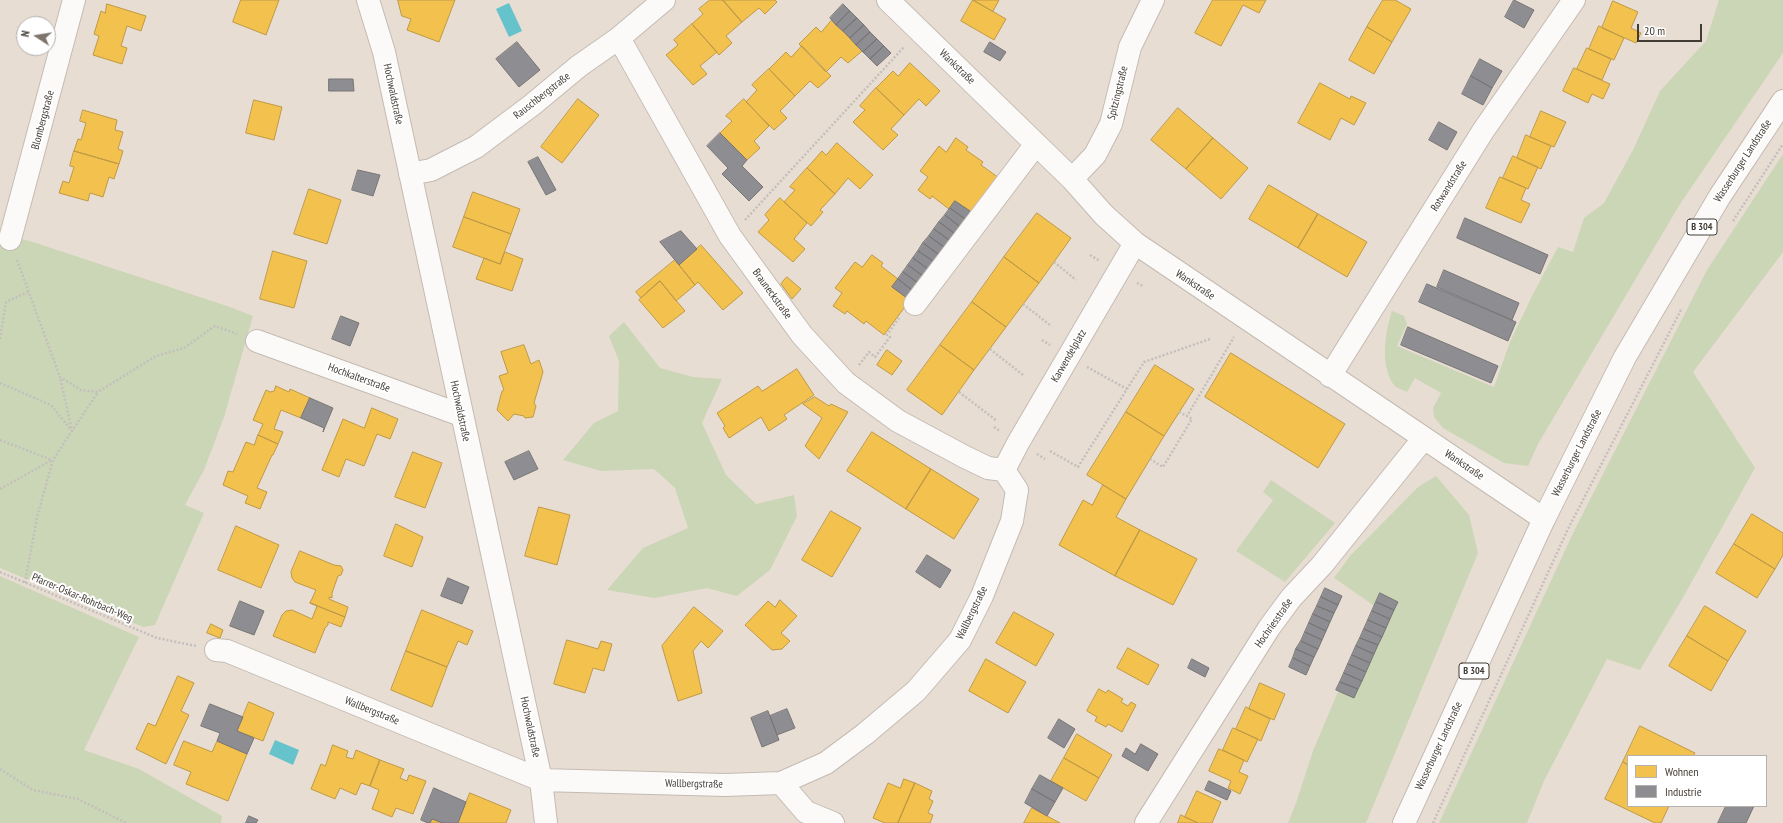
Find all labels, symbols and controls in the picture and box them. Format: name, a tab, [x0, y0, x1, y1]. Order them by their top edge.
north arrow	[16, 16, 56, 56]
scale bar	[1639, 16, 1704, 42]
text: 20 m	[1644, 23, 1665, 38]
text: N	[18, 29, 33, 38]
street label: Wankstraße	[936, 47, 978, 87]
street label: Hochwaldstraße	[380, 62, 406, 126]
street label: Spitzingstraße	[1105, 65, 1131, 121]
street label: Rauschbergstraße	[511, 70, 573, 122]
street label: Blombergstraße	[29, 89, 57, 151]
street label: Wasserburger Landstraße	[1711, 117, 1775, 205]
street label: Rotwandstraße	[1428, 158, 1470, 214]
road number: B 304	[1687, 219, 1717, 235]
street label: Brauneckstraße	[749, 266, 795, 322]
street label: Wankstraße	[1173, 267, 1217, 303]
street label: Karwendelplatz	[1049, 327, 1089, 385]
street label: Hochkalterstraße	[326, 361, 392, 395]
street label: Hochwaldstraße	[447, 379, 473, 443]
street label: Wasserburger Landstraße	[1549, 407, 1605, 499]
street label: Wankstraße	[1442, 447, 1486, 483]
street label: Pfarrer-Oskar-Rohrbach-Weg	[30, 571, 134, 625]
street label: Wallbergstraße	[953, 584, 991, 642]
street label: Hochriesstraße	[1252, 596, 1296, 650]
road number: B 304	[1459, 663, 1489, 679]
street label: Wallbergstraße	[343, 694, 401, 728]
street label: Hochwaldstraße	[517, 695, 543, 759]
street label: Wasserburger Landstraße	[1413, 700, 1465, 792]
legend	[1627, 755, 1767, 807]
text: Wohnen	[1665, 764, 1699, 779]
street label: Wallbergstraße	[665, 777, 723, 791]
text: Industrie	[1665, 784, 1702, 799]

